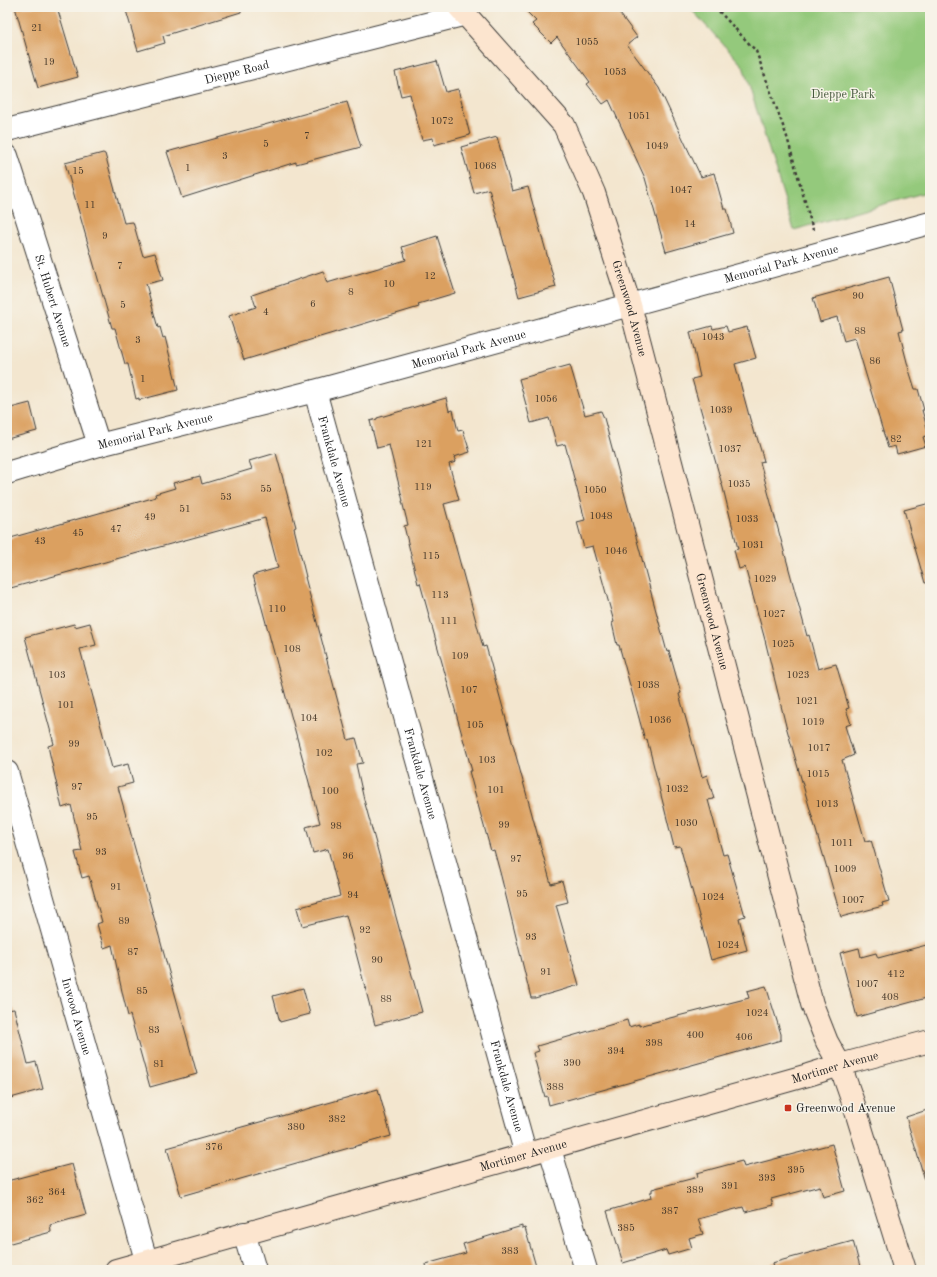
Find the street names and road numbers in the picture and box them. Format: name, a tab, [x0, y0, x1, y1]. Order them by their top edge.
street label: Dieppe Road	[203, 59, 271, 87]
street label: Memorial Park Avenue	[723, 243, 840, 286]
street label: St. Hubert Avenue	[32, 253, 73, 349]
street label: Greenwood Avenue	[609, 259, 648, 358]
street label: Memorial Park Avenue	[410, 329, 528, 371]
street label: Memorial Park Avenue	[97, 412, 215, 452]
street label: Frankdale Avenue	[315, 415, 352, 509]
street label: Greenwood Avenue	[693, 572, 730, 672]
street label: Frankdale Avenue	[401, 727, 438, 821]
street label: Inwood Avenue	[59, 977, 92, 1057]
street label: Frankdale Avenue	[488, 1039, 524, 1134]
street label: Mortimer Avenue	[790, 1050, 880, 1086]
street label: Mortimer Avenue	[479, 1138, 569, 1174]

